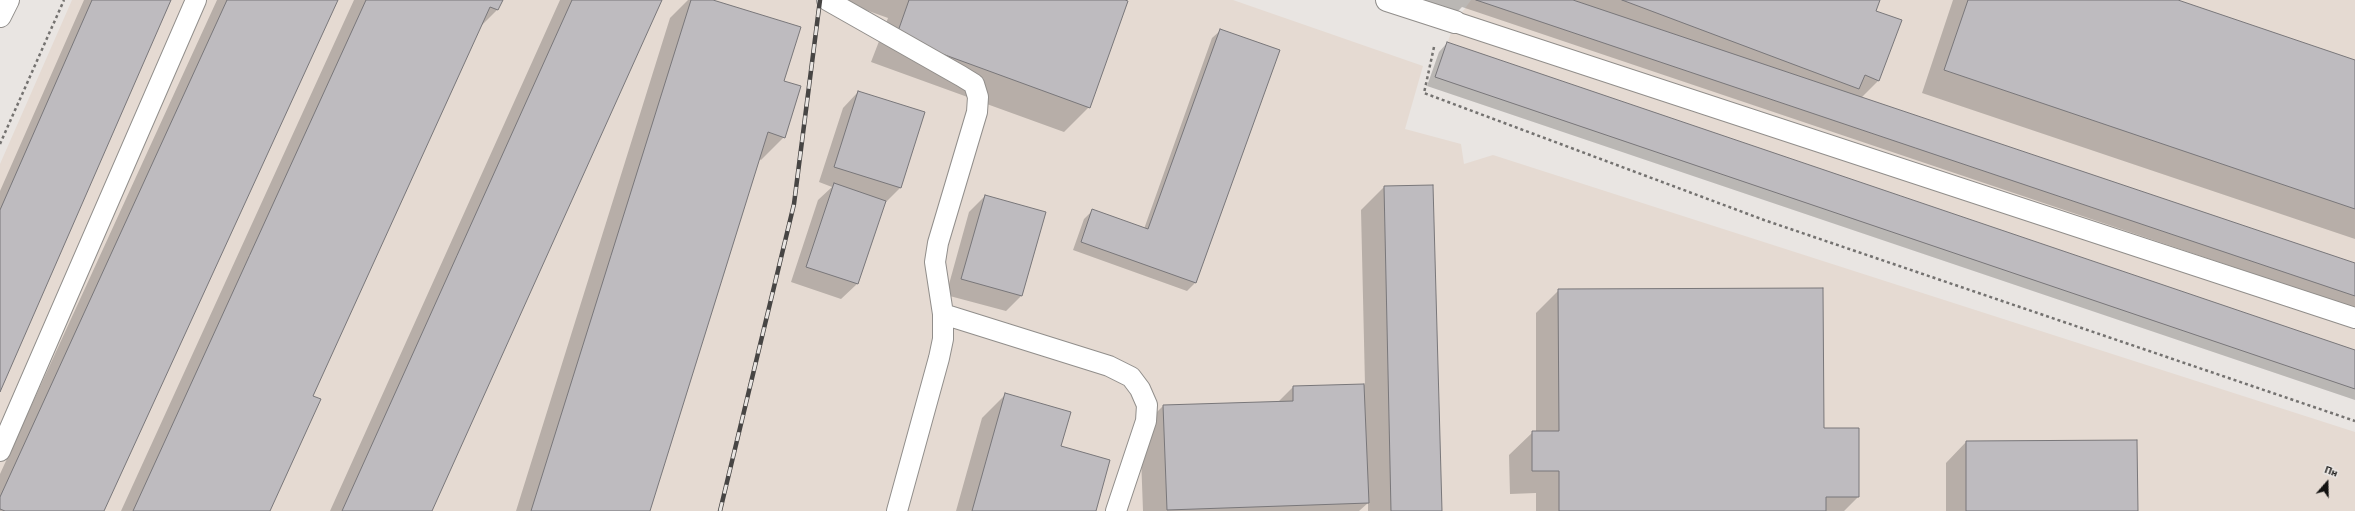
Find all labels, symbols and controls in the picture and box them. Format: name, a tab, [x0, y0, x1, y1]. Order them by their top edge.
north arrow	[2307, 463, 2347, 503]
text: Пн	[2323, 464, 2339, 479]

